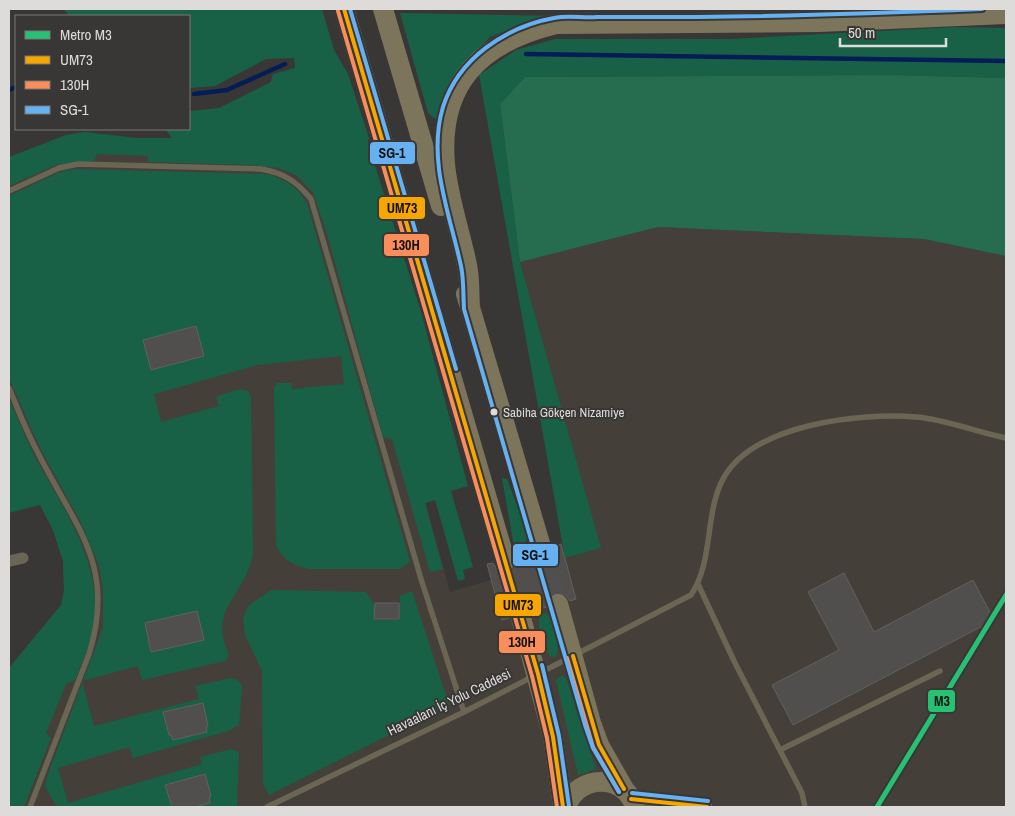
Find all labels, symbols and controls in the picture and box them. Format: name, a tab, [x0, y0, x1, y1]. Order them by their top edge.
legend	[15, 15, 190, 130]
scale bar	[840, 15, 946, 47]
text: 50 m	[848, 22, 875, 43]
text: Metro M3	[60, 24, 112, 45]
text: UM73	[60, 49, 93, 70]
text: 130H	[60, 74, 89, 95]
text: SG-1	[60, 99, 89, 120]
line badge: SG-1	[369, 141, 416, 165]
text: SG-1	[379, 144, 406, 162]
line badge: UM73	[378, 196, 426, 220]
text: UM73	[387, 199, 417, 217]
line badge: 130H	[383, 233, 430, 257]
text: 130H	[392, 236, 420, 254]
place label: Sabiha Gökçen Nizamiye	[503, 404, 625, 421]
marker: Sabiha Gökçen Nizamiye	[489, 407, 499, 417]
line badge: SG-1	[512, 543, 559, 567]
text: SG-1	[522, 546, 549, 564]
line badge: UM73	[494, 593, 542, 617]
text: UM73	[503, 596, 533, 614]
line badge: 130H	[498, 630, 546, 654]
text: 130H	[508, 633, 536, 651]
street label: Havaalanı İç Yolu Caddesi	[384, 664, 514, 740]
line badge: M3	[927, 689, 956, 713]
text: M3	[934, 692, 950, 710]

